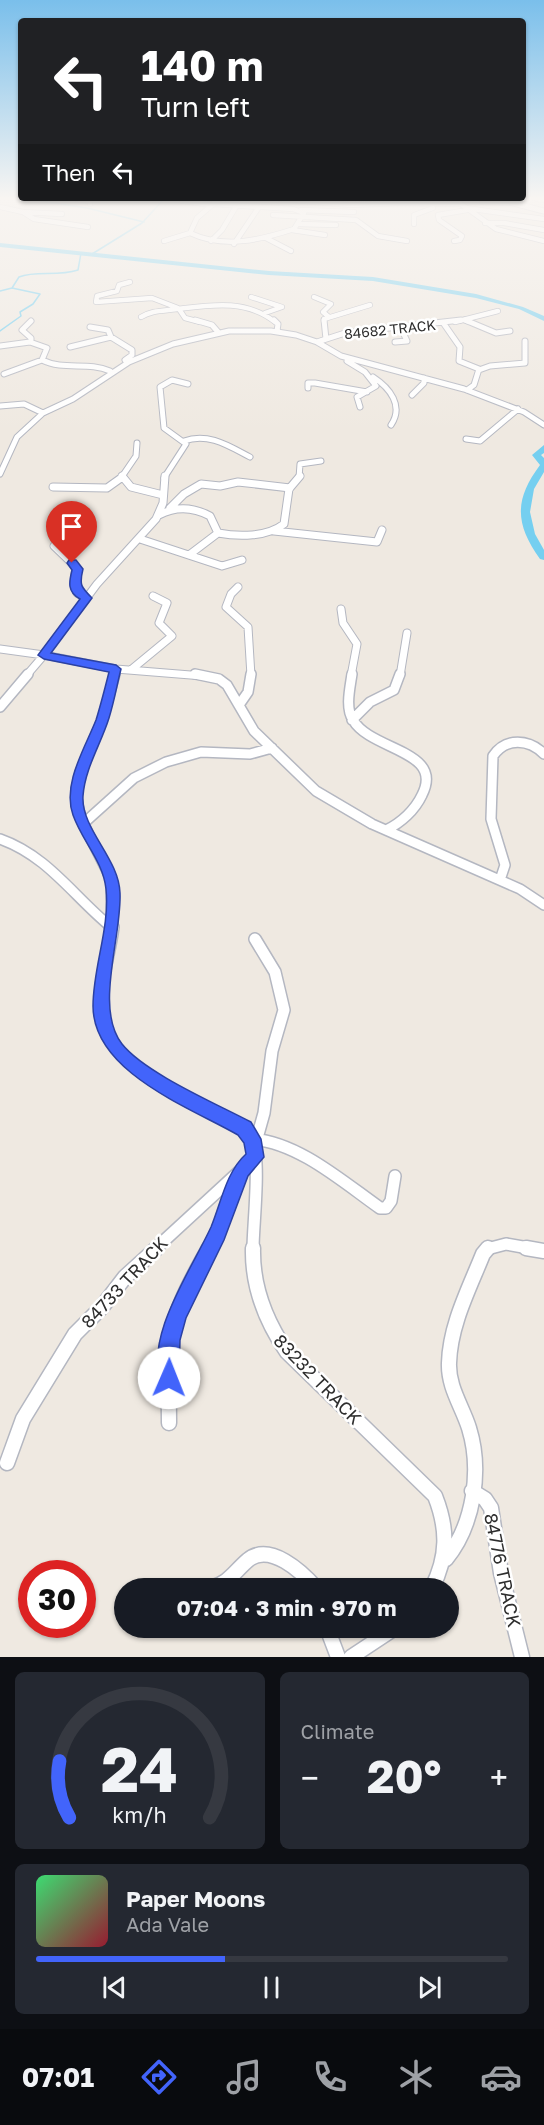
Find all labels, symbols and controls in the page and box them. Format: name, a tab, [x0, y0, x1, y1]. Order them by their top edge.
text: 140 m	[141, 40, 263, 90]
icon: left	[42, 42, 120, 120]
text: Turn left	[141, 91, 250, 123]
icon: left	[107, 156, 140, 189]
text: Then	[42, 159, 95, 186]
street label: 84682 TRACK	[343, 316, 437, 342]
pin	[46, 501, 97, 563]
icon: arrive	[55, 510, 88, 543]
street label: 84733 TRACK	[76, 1232, 172, 1332]
street label: 83232 TRACK	[269, 1329, 367, 1429]
position arrow	[137, 1346, 201, 1410]
street label: 84776 TRACK	[480, 1511, 526, 1629]
speed limit sign: 30	[18, 1560, 96, 1638]
text: 07:04 · 3 min · 970 m	[177, 1594, 396, 1621]
text: Climate	[301, 1719, 374, 1743]
text: 24	[101, 1731, 178, 1806]
text: 20°	[367, 1749, 441, 1803]
text: −	[301, 1758, 319, 1797]
text: +	[490, 1758, 508, 1797]
text: km/h	[112, 1802, 167, 1828]
text: Paper Moons	[126, 1885, 265, 1912]
text: Ada Vale	[126, 1912, 209, 1936]
icon: previous	[98, 1971, 131, 2004]
icon: pause	[255, 1971, 288, 2004]
icon: next	[413, 1971, 446, 2004]
icon: directions	[138, 2056, 180, 2098]
icon: music	[223, 2056, 265, 2098]
icon: phone	[309, 2056, 351, 2098]
icon: climate	[395, 2056, 437, 2098]
icon: car	[480, 2056, 522, 2098]
text: 07:01	[22, 2061, 94, 2093]

